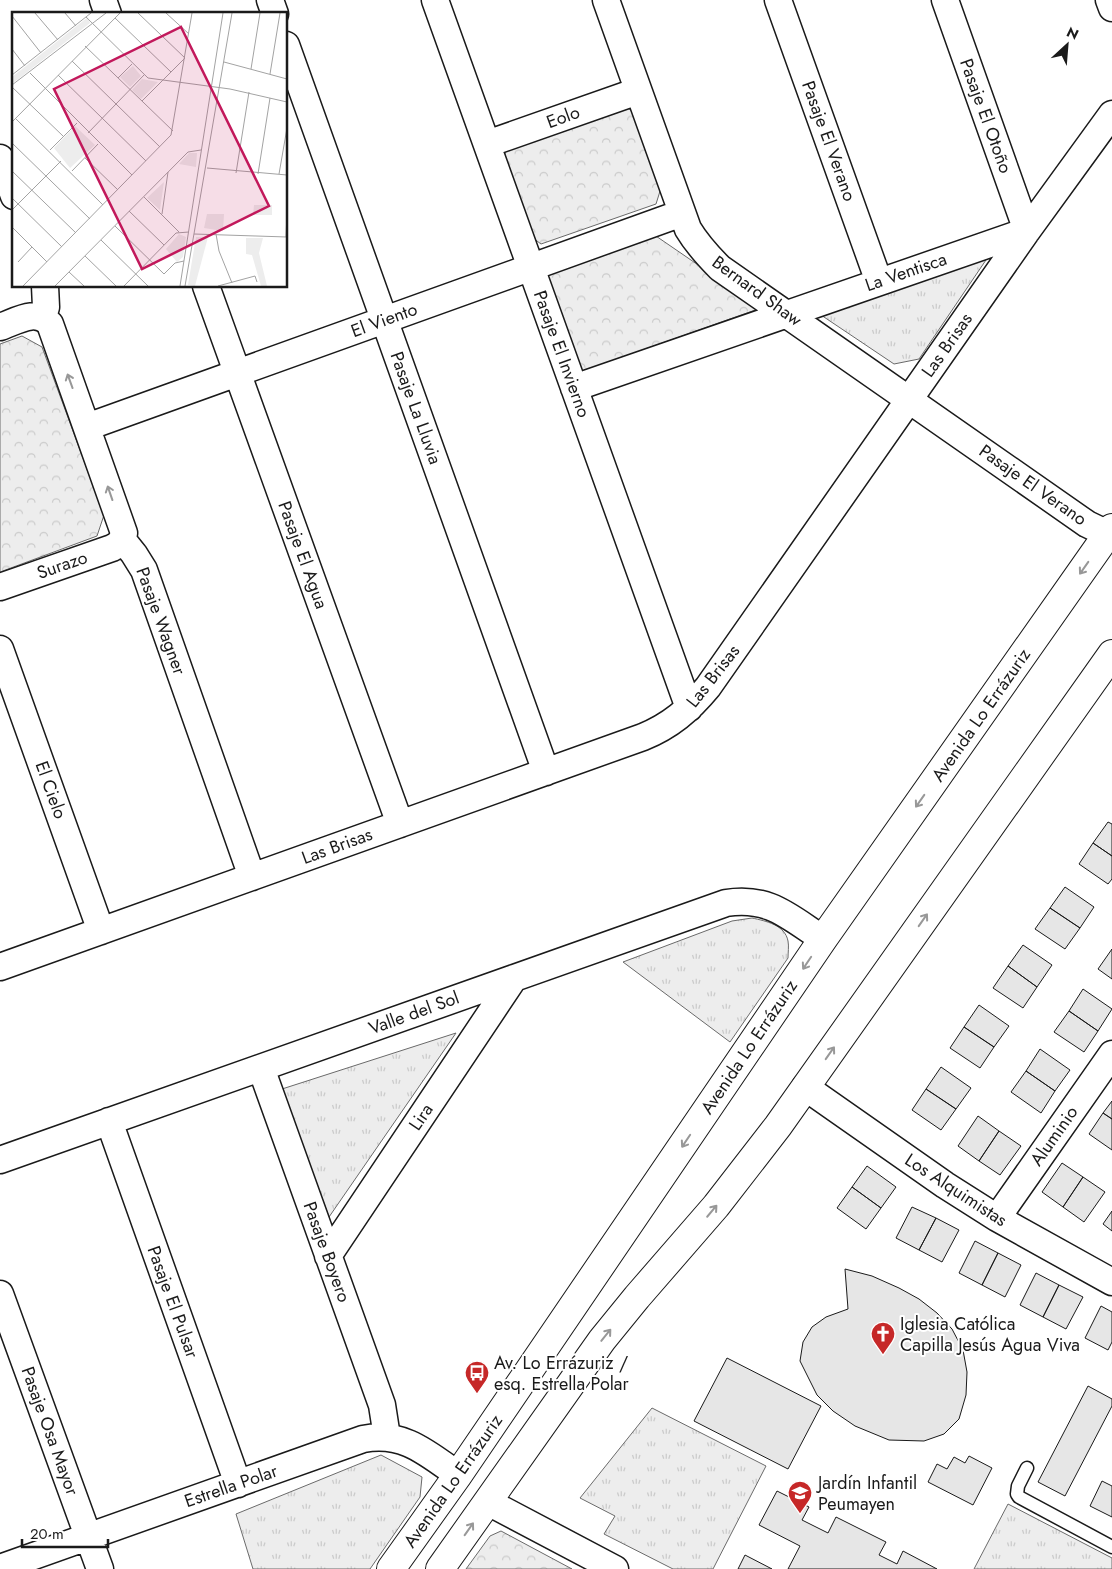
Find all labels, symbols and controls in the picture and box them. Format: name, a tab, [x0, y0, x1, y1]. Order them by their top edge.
inset map	[12, 12, 288, 288]
north arrow	[1042, 20, 1092, 70]
text: N	[1063, 22, 1082, 45]
street label: Pasaje El Otoño	[953, 55, 1019, 177]
street label: Pasaje El Verano	[795, 77, 863, 205]
street label: Eolo	[543, 99, 583, 135]
street label: La Ventisca	[862, 246, 950, 298]
street label: Bernard Shaw	[707, 249, 808, 333]
street label: Pasaje El Invierno	[527, 287, 597, 421]
street label: El Viento	[347, 296, 421, 344]
street label: Las Brisas	[915, 307, 979, 383]
street label: Pasaje La Lluvia	[384, 348, 448, 468]
one-way arrow	[65, 374, 74, 389]
street label: Pasaje El Verano	[974, 438, 1092, 532]
one-way arrow	[105, 486, 114, 501]
street label: Pasaje El Agua	[271, 498, 335, 612]
street label: Surazo	[33, 544, 91, 586]
one-way arrow	[1079, 561, 1089, 575]
street label: Pasaje Wagner	[129, 564, 193, 679]
street label: Las Brisas	[680, 639, 746, 713]
street label: Avenida Lo Errázuriz	[925, 643, 1037, 787]
street label: El Cielo	[29, 758, 73, 823]
one-way arrow	[915, 794, 925, 808]
street label: Las Brisas	[298, 821, 376, 871]
one-way arrow	[918, 914, 928, 928]
one-way arrow	[802, 956, 812, 970]
street label: Avenida Lo Errázuriz	[694, 974, 804, 1119]
street label: Valle del Sol	[365, 985, 463, 1041]
one-way arrow	[825, 1046, 835, 1060]
street label: Lira	[402, 1098, 440, 1136]
street label: Aluminio	[1024, 1100, 1084, 1171]
one-way arrow	[681, 1134, 691, 1148]
street label: Los Alquimistas	[900, 1147, 1012, 1233]
street label: Pasaje Boyero	[297, 1198, 357, 1306]
one-way arrow	[706, 1205, 717, 1218]
street label: Pasaje El Pulsar	[141, 1242, 206, 1363]
place label: Iglesia Católica Capilla Jesús Agua Viva	[900, 1311, 1080, 1358]
church icon: Iglesia Católica Capilla Jesús Agua Viva	[870, 1321, 896, 1355]
one-way arrow	[601, 1329, 612, 1342]
place label: Av. Lo Errázuriz / esq. Estrella Polar	[494, 1350, 630, 1397]
bus stop icon: Av. Lo Errázuriz / esq. Estrella Polar	[464, 1360, 490, 1394]
street label: Pasaje Osa Mayor	[15, 1363, 86, 1500]
street label: Avenida Lo Errázuriz	[397, 1409, 509, 1553]
street label: Estrella Polar	[181, 1458, 282, 1514]
place label: Jardín Infantil Peumayen	[816, 1470, 917, 1517]
school or university icon: Jardín Infantil Peumayen	[787, 1480, 813, 1514]
scale bar	[22, 1516, 109, 1548]
one-way arrow	[464, 1522, 474, 1536]
text: 20 m	[30, 1523, 64, 1545]

